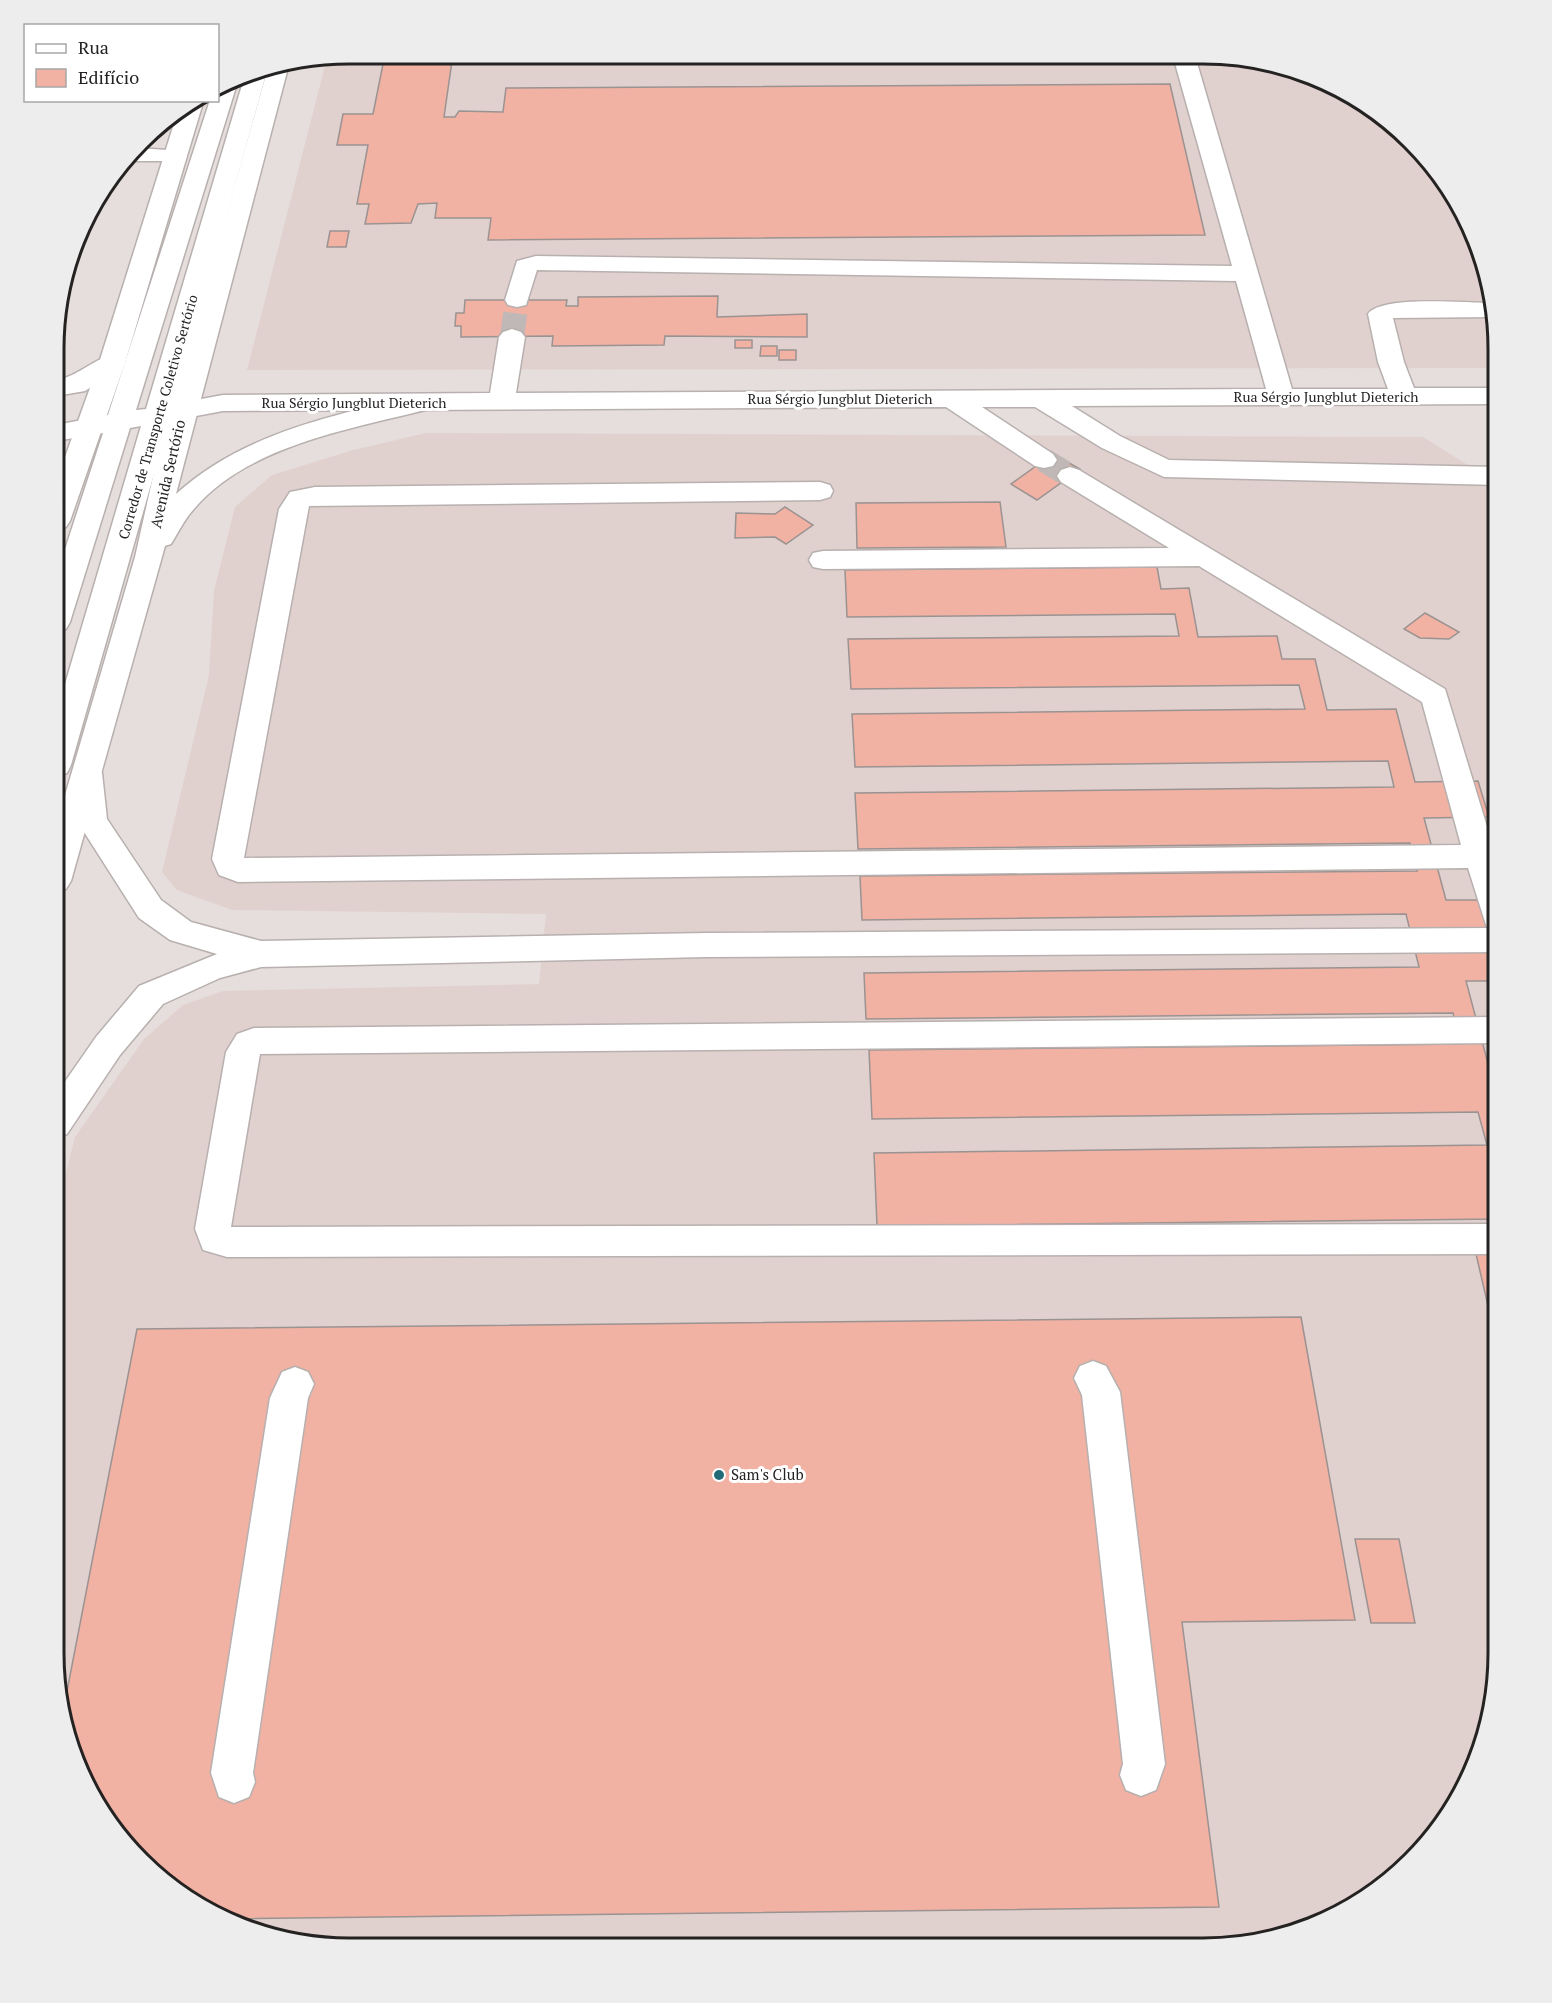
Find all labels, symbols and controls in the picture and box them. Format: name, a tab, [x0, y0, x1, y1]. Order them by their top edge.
legend	[24, 24, 219, 102]
text: Rua	[78, 35, 109, 59]
text: Edifício	[78, 65, 139, 89]
street label: Corredor de Transporte Coletivo Sertório	[113, 292, 202, 541]
street label: Rua Sérgio Jungblut Dieterich	[1234, 387, 1418, 406]
street label: Rua Sérgio Jungblut Dieterich	[748, 389, 932, 408]
street label: Rua Sérgio Jungblut Dieterich	[262, 393, 446, 412]
street label: Avenida Sertório	[145, 418, 189, 530]
place label: Sam's Club	[731, 1464, 804, 1484]
marker: Sam's Club	[712, 1468, 726, 1482]

